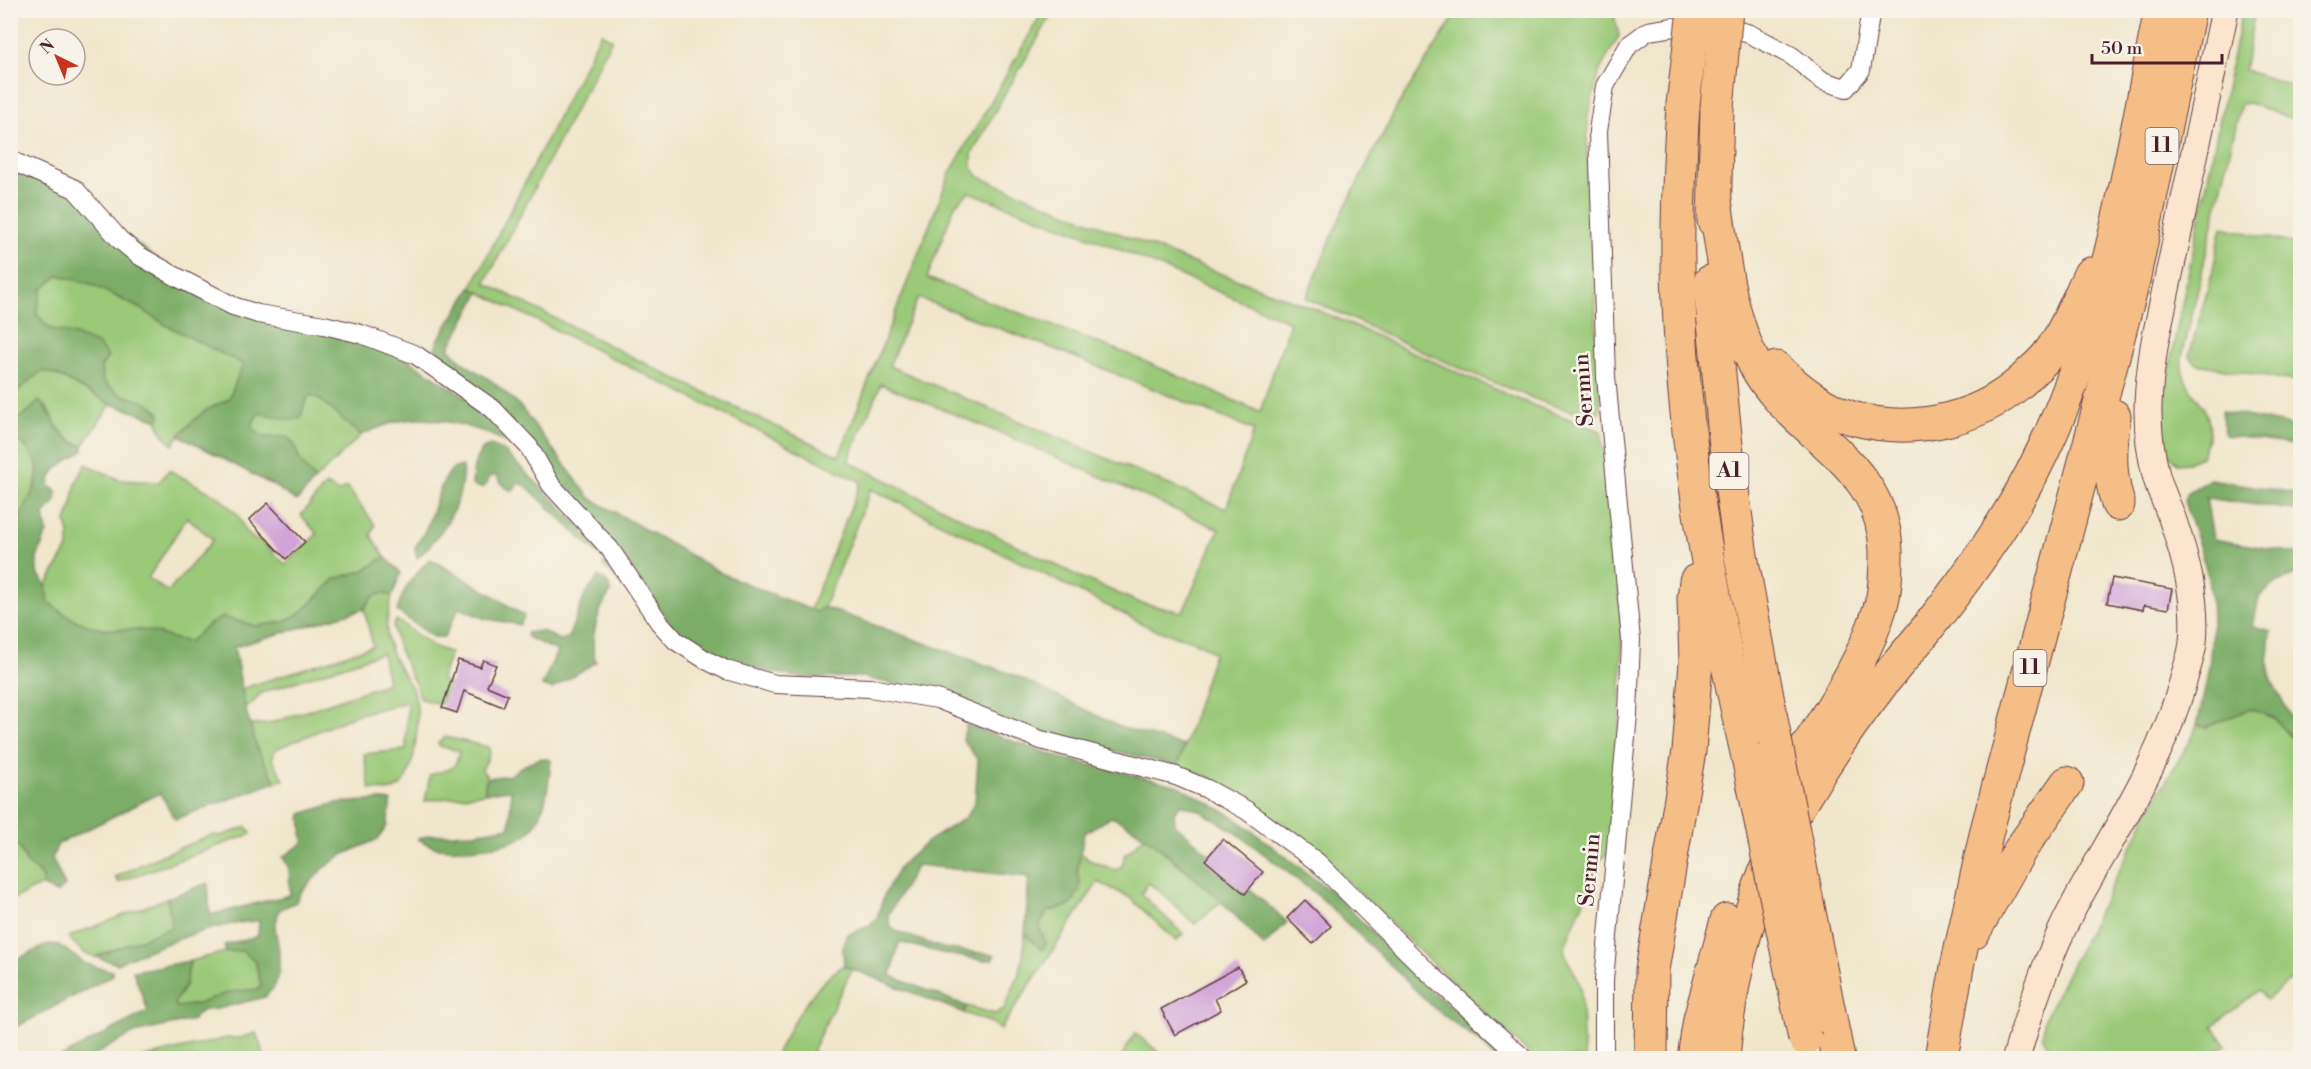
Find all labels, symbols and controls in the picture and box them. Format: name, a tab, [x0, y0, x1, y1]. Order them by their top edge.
north arrow	[27, 27, 87, 87]
scale bar	[2092, 27, 2222, 65]
text: N	[36, 35, 59, 58]
text: 50 m	[2101, 37, 2143, 60]
road number: 11	[2146, 128, 2178, 164]
street label: Sermin	[1568, 352, 1600, 428]
road number: A1	[1710, 453, 1748, 489]
road number: 11	[2014, 650, 2046, 686]
street label: Sermin	[1573, 832, 1607, 908]

